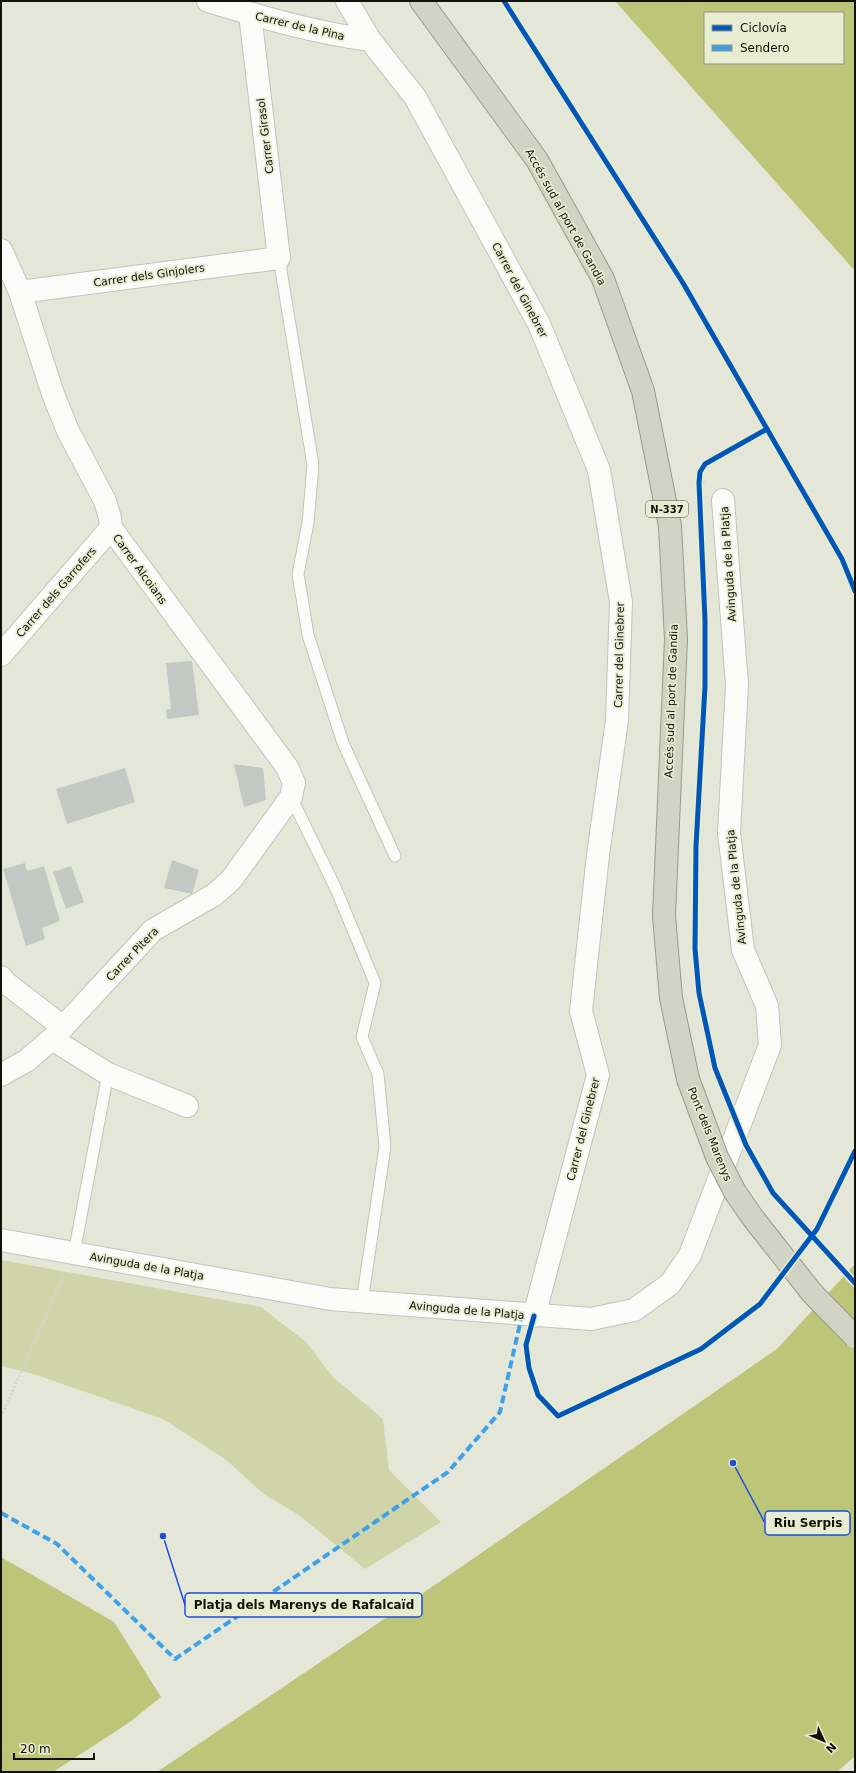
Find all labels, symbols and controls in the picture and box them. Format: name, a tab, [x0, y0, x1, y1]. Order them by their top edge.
street label: Carrer de la Pina	[254, 10, 346, 43]
legend	[704, 12, 844, 64]
text: Ciclovía	[740, 21, 787, 35]
text: Sendero	[740, 41, 790, 55]
street label: Carrer Girasol	[254, 97, 277, 175]
street label: Accés sud al port de Gandia	[522, 147, 609, 288]
street label: Carrer del Ginebrer	[489, 240, 550, 340]
street label: Carrer dels Ginjolers	[93, 261, 206, 290]
road number: N-337	[646, 501, 688, 517]
street label: Avinguda de la Platja	[718, 506, 739, 622]
street label: Carrer Alcoians	[110, 532, 170, 607]
street label: Carrer dels Garrofers	[14, 544, 99, 640]
street label: Carrer del Ginebrer	[612, 601, 627, 708]
street label: Accés sud al port de Gandia	[662, 624, 681, 778]
street label: Avinguda de la Platja	[724, 829, 749, 945]
street label: Carrer Pitera	[104, 925, 161, 984]
street label: Carrer del Ginebrer	[564, 1076, 603, 1182]
street label: Pont dels Marenys	[685, 1085, 734, 1183]
street label: Avinguda de la Platja	[89, 1250, 205, 1283]
street label: Avinguda de la Platja	[409, 1299, 525, 1322]
callout: Riu Serpis	[765, 1511, 850, 1535]
text: Riu Serpis	[774, 1516, 842, 1530]
callout: Platja dels Marenys de Rafalcaïd	[185, 1593, 422, 1617]
text: Platja dels Marenys de Rafalcaïd	[194, 1598, 414, 1612]
north arrow	[804, 1721, 844, 1761]
scale bar	[14, 1735, 94, 1761]
text: N	[823, 1740, 839, 1755]
text: 20 m	[20, 1742, 51, 1756]

